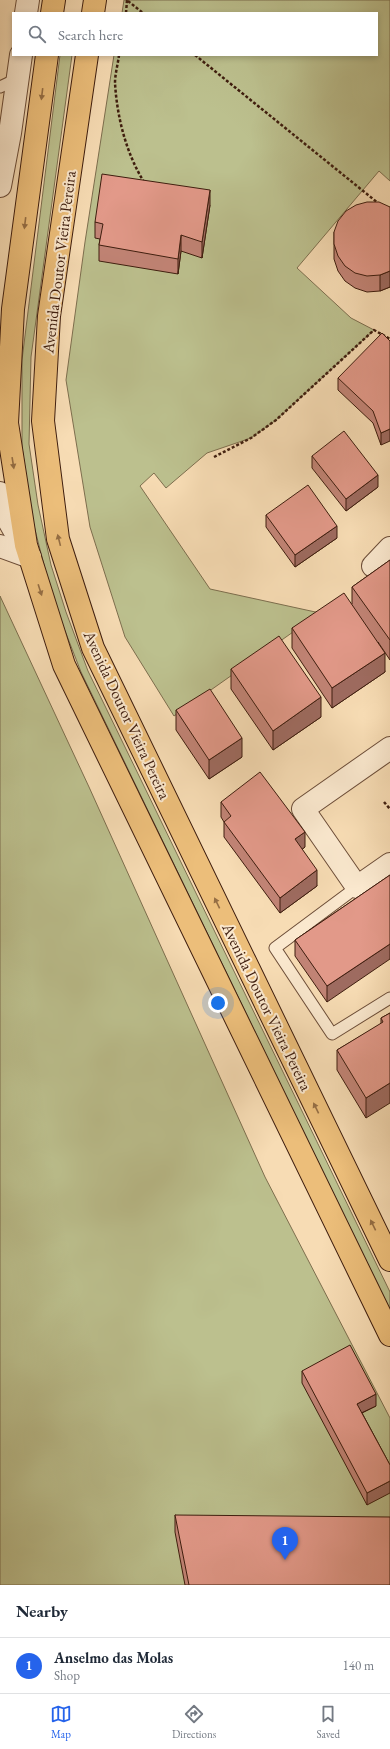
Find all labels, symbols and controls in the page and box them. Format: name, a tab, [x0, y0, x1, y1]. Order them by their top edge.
search box	[12, 12, 378, 56]
icon: search	[26, 23, 48, 45]
text: Search here	[58, 25, 123, 44]
one-way arrow	[38, 88, 45, 100]
street label: Avenida Doutor Vieira Pereira	[37, 169, 81, 355]
one-way arrow	[22, 217, 28, 229]
one-way arrow	[10, 457, 16, 469]
one-way arrow	[55, 534, 61, 547]
one-way arrow	[37, 584, 43, 596]
street label: Avenida Doutor Vieira Pereira	[78, 626, 176, 803]
one-way arrow	[214, 897, 220, 908]
street label: Avenida Doutor Vieira Pereira	[217, 919, 317, 1095]
your location	[208, 993, 228, 1013]
one-way arrow	[313, 1102, 319, 1113]
one-way arrow	[370, 1219, 376, 1230]
pin: 1	[272, 1527, 298, 1560]
text: Nearby	[16, 1600, 68, 1622]
text: Anselmo das Molas	[54, 1648, 173, 1667]
text: 1	[26, 1657, 32, 1674]
text: 140 m	[343, 1657, 374, 1674]
text: Shop	[54, 1667, 80, 1684]
tab: Map	[50, 1703, 72, 1741]
tab: Directions	[172, 1703, 216, 1741]
tab: Saved	[316, 1703, 340, 1741]

